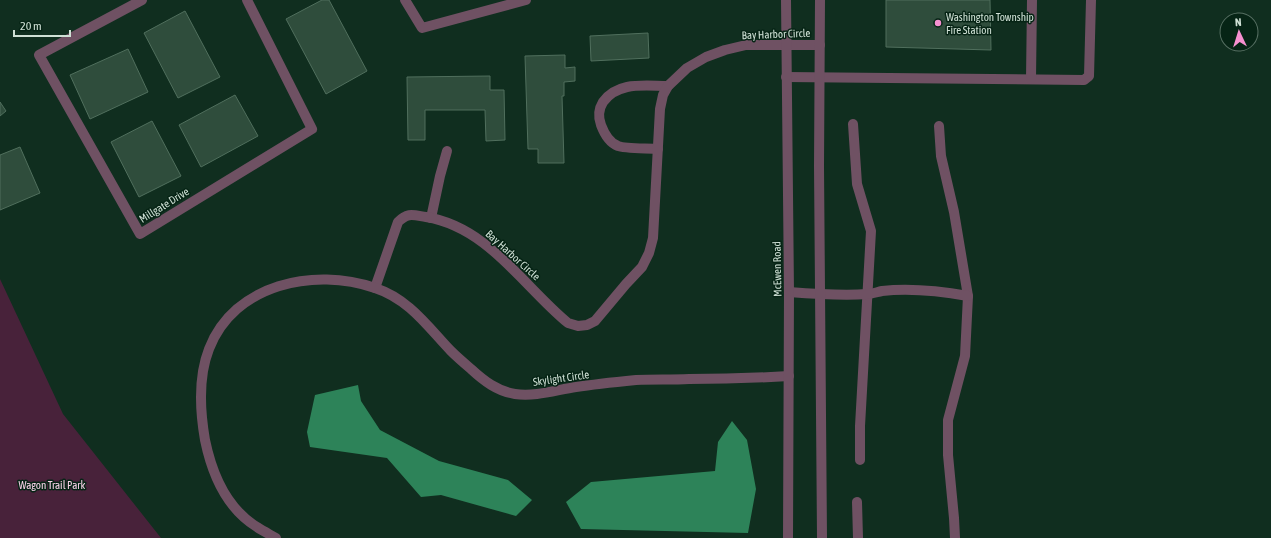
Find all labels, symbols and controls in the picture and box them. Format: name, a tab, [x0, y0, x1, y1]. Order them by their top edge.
place label: Washington Township Fire Station	[946, 11, 1034, 36]
scale bar	[14, 12, 70, 38]
north arrow	[1219, 12, 1259, 52]
text: N	[1235, 16, 1242, 28]
marker: Washington Township Fire Station	[933, 18, 943, 28]
text: 20 m	[20, 19, 42, 33]
street label: Bay Harbor Circle	[741, 27, 811, 41]
street label: Millgate Drive	[137, 185, 191, 225]
street label: Bay Harbor Circle	[483, 228, 543, 282]
street label: McEwen Road	[771, 241, 783, 297]
street label: Skylight Circle	[532, 368, 590, 388]
park label: Wagon Trail Park	[19, 479, 86, 491]

